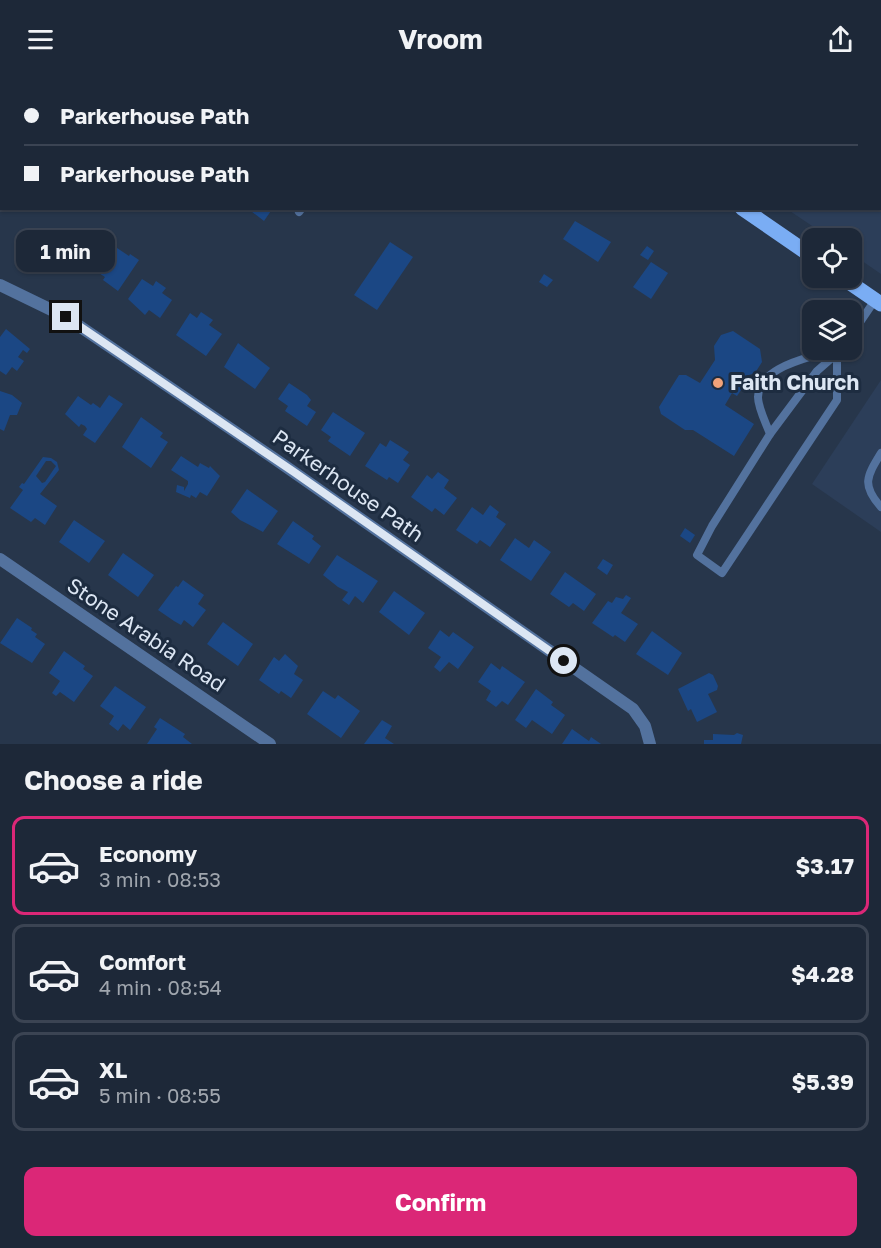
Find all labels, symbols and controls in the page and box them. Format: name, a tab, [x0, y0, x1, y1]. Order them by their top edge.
icon: menu	[24, 23, 57, 56]
text: Vroom	[398, 23, 483, 55]
icon: share	[824, 23, 857, 56]
text: Parkerhouse Path	[60, 102, 249, 129]
text: Parkerhouse Path	[60, 160, 249, 187]
map controls	[802, 228, 862, 360]
button: locate	[802, 228, 862, 288]
callout: 1 min	[16, 230, 116, 272]
text: 1 min	[40, 239, 91, 263]
button: layers	[802, 300, 862, 360]
route end	[52, 303, 79, 330]
place label: Faith Church	[730, 369, 859, 395]
marker: Faith Church	[711, 376, 725, 390]
street label: Parkerhouse Path	[268, 423, 429, 547]
street label: Stone Arabia Road	[62, 572, 231, 697]
route start	[550, 647, 577, 674]
text: Choose a ride	[24, 764, 203, 796]
icon: car	[27, 839, 81, 893]
text: Economy	[99, 840, 197, 867]
text: $3.17	[795, 852, 854, 879]
text: 3 min · 08:53	[99, 867, 221, 891]
icon: car	[27, 947, 81, 1001]
text: Comfort	[99, 948, 186, 975]
text: $4.28	[791, 960, 854, 987]
text: 4 min · 08:54	[99, 975, 222, 999]
icon: car	[27, 1055, 81, 1109]
text: XL	[99, 1056, 127, 1083]
text: $5.39	[791, 1068, 854, 1095]
text: 5 min · 08:55	[99, 1083, 221, 1107]
button: Confirm	[24, 1167, 857, 1236]

